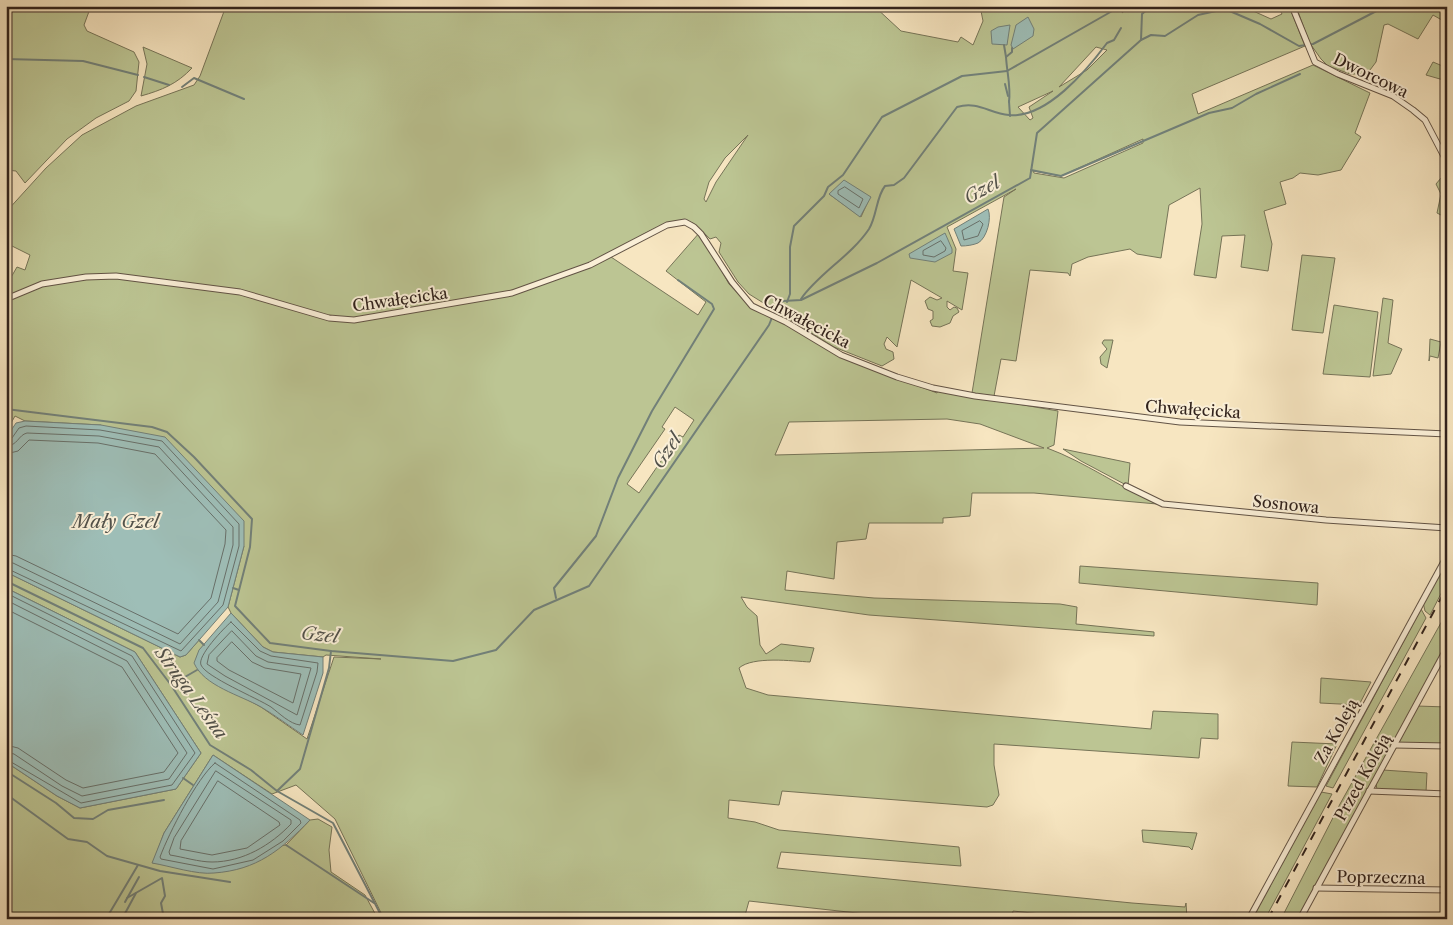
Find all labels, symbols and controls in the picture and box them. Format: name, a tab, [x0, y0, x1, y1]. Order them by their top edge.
street label: Dworcowa	[1330, 48, 1412, 102]
water label: Gzel	[960, 170, 1006, 209]
street label: Chwałęcicka	[351, 282, 449, 316]
street label: Chwałęcicka	[760, 290, 855, 353]
street label: Chwałęcicka	[1144, 396, 1242, 422]
water label: Gzel	[647, 427, 688, 473]
street label: Sosnowa	[1252, 491, 1321, 518]
water label: Mały Gzel	[71, 511, 161, 533]
water label: Gzel	[300, 622, 342, 648]
water label: Struga Leśna	[150, 642, 232, 744]
street label: Za Koleją	[1310, 694, 1362, 767]
street label: Przed Koleją	[1330, 729, 1395, 824]
street label: Poprzeczna	[1336, 866, 1426, 888]

